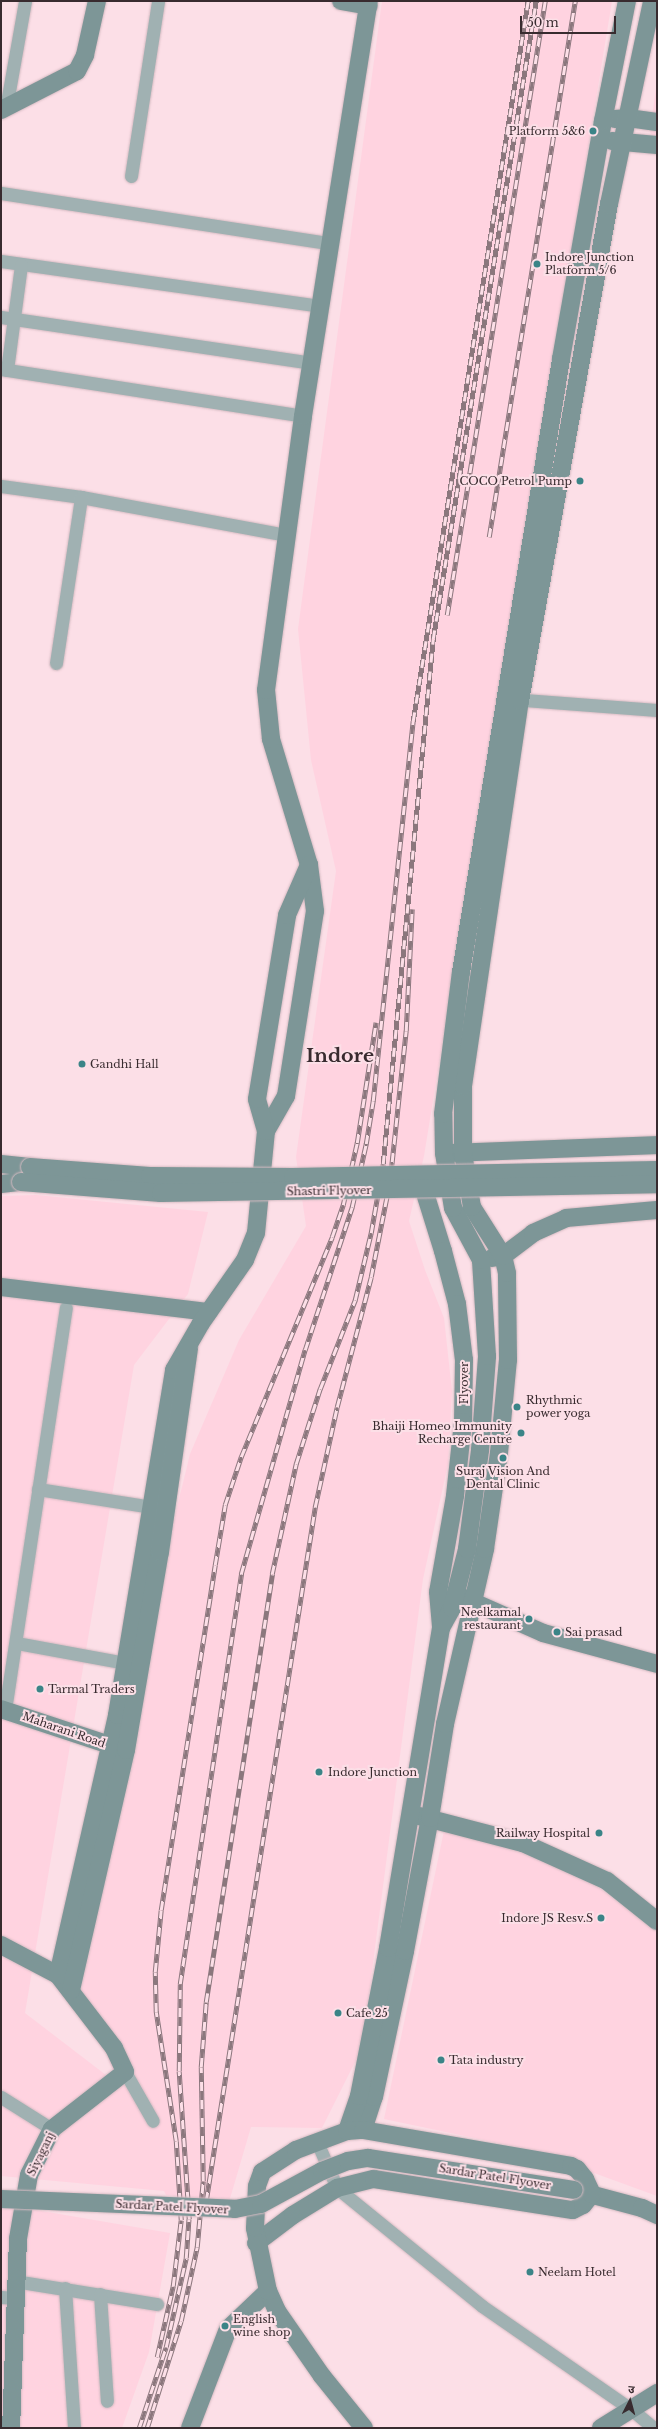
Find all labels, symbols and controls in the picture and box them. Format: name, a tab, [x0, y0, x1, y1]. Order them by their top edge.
scale bar	[522, 8, 618, 34]
text: 50 m	[527, 15, 559, 30]
place label: Platform 5&6	[509, 124, 585, 138]
marker: Platform 5&6	[588, 126, 598, 136]
place label: Indore Junction Platform 5/6	[545, 251, 634, 277]
marker: Indore Junction Platform 5/6	[532, 259, 542, 269]
place label: COCO Petrol Pump	[459, 474, 572, 488]
marker: COCO Petrol Pump	[575, 476, 585, 486]
district label: Indore	[306, 1045, 374, 1067]
place label: Gandhi Hall	[90, 1057, 159, 1071]
marker: Gandhi Hall	[77, 1059, 87, 1069]
street label: Shastri Flyover	[287, 1184, 371, 1198]
street label: Flyover	[457, 1362, 471, 1404]
place label: Rhythmic power yoga	[526, 1394, 591, 1420]
marker: Rhythmic power yoga	[511, 1401, 523, 1413]
place label: Bhaiji Homeo Immunity Recharge Centre	[372, 1420, 512, 1446]
marker: Bhaiji Homeo Immunity Recharge Centre	[515, 1427, 527, 1439]
marker: Suraj Vision And Dental Clinic	[497, 1452, 509, 1464]
place label: Suraj Vision And Dental Clinic	[456, 1465, 550, 1491]
place label: Neelkamal restaurant	[461, 1606, 521, 1632]
marker: Neelkamal restaurant	[524, 1614, 534, 1624]
place label: Sai prasad	[565, 1625, 622, 1639]
marker: Sai prasad	[552, 1627, 562, 1637]
place label: Tarmal Traders	[48, 1682, 135, 1696]
marker: Tarmal Traders	[35, 1684, 45, 1694]
street label: Maharani Road	[21, 1710, 107, 1750]
place label: Indore Junction	[328, 1765, 417, 1779]
marker: Indore Junction	[313, 1766, 325, 1778]
place label: Railway Hospital	[496, 1826, 590, 1840]
marker: Railway Hospital	[593, 1827, 605, 1839]
place label: Indore JS Resv.S	[501, 1911, 593, 1925]
marker: Indore JS Resv.S	[596, 1913, 606, 1923]
place label: Cafe 25	[346, 2006, 388, 2020]
marker: Cafe 25	[333, 2008, 343, 2018]
place label: Tata industry	[449, 2053, 524, 2067]
marker: Tata industry	[436, 2055, 446, 2065]
street label: Siyaganj	[25, 2130, 57, 2178]
street label: Sardar Patel Flyover	[438, 2162, 552, 2192]
street label: Sardar Patel Flyover	[115, 2197, 229, 2217]
place label: Neelam Hotel	[538, 2265, 616, 2279]
marker: Neelam Hotel	[525, 2267, 535, 2277]
place label: English wine shop	[233, 2313, 290, 2339]
marker: English wine shop	[220, 2321, 230, 2331]
north arrow	[610, 2381, 650, 2421]
text: उ	[627, 2382, 635, 2396]

